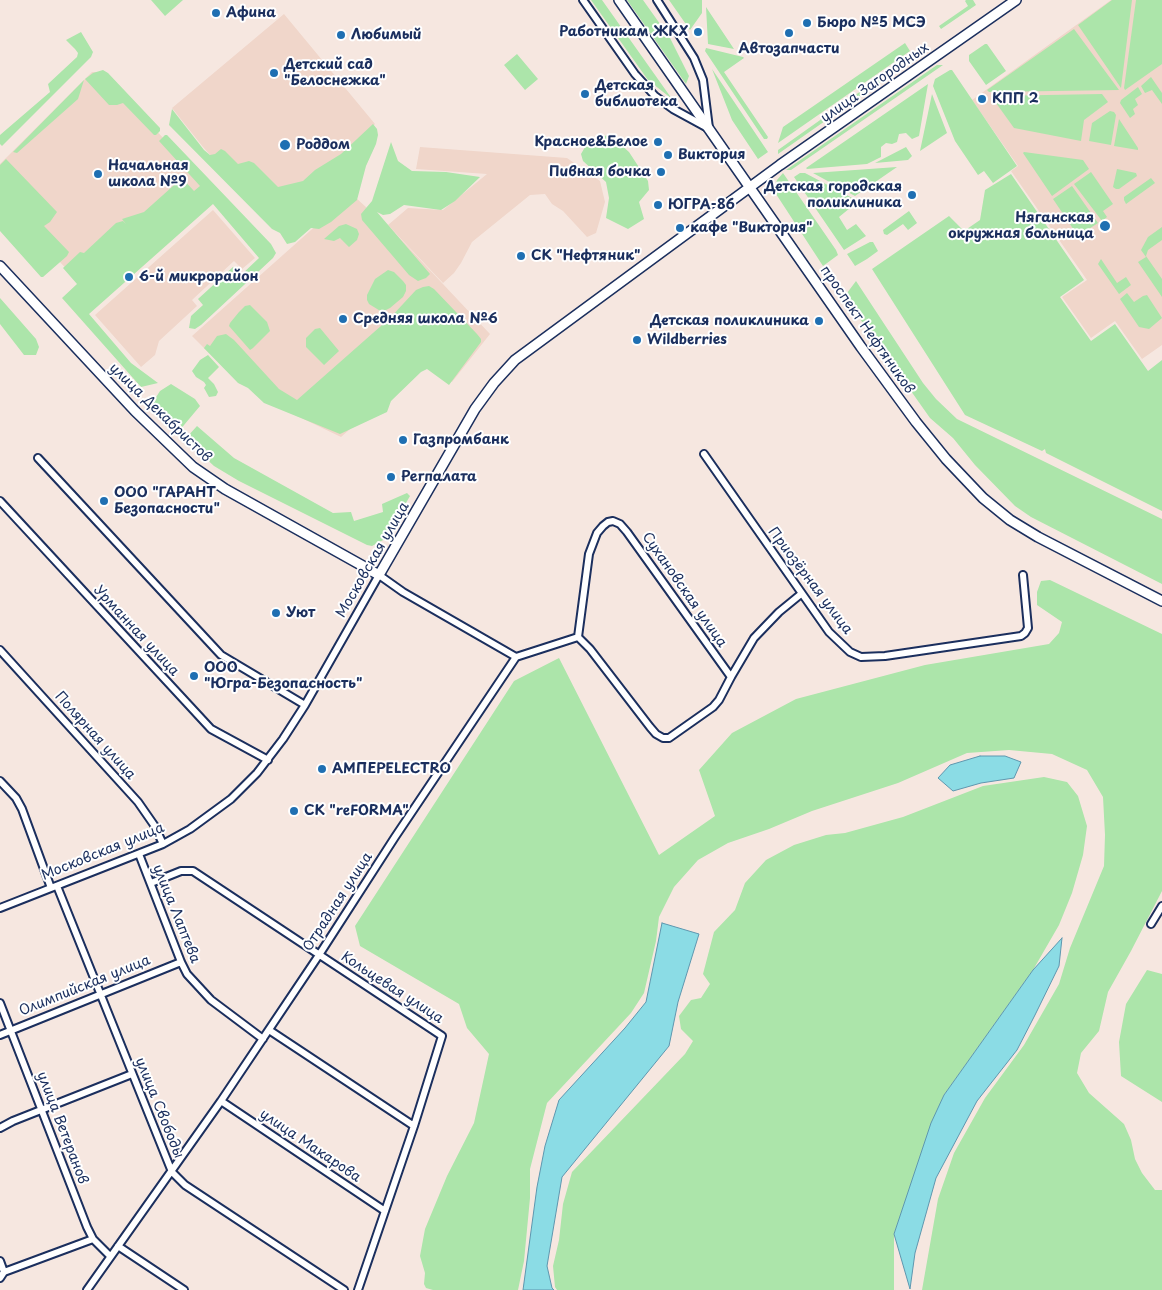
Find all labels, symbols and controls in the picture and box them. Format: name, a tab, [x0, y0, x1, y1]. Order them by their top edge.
place label: Афина	[226, 5, 276, 21]
marker: Афина	[210, 7, 222, 19]
place label: Бюро №5 МСЭ	[817, 15, 926, 31]
marker: Бюро №5 МСЭ	[801, 17, 813, 29]
place label: Работникам ЖКХ	[559, 24, 688, 40]
marker: Работникам ЖКХ	[692, 26, 704, 38]
place label: Любимый	[351, 27, 422, 43]
marker: Автозапчасти	[783, 27, 795, 39]
marker: Любимый	[335, 29, 347, 41]
street label: улица Загородных	[818, 39, 932, 127]
place label: Автозапчасти	[739, 41, 839, 57]
place label: Детский сад "Белоснежка"	[284, 57, 386, 90]
marker: Детский сад "Белоснежка"	[268, 67, 280, 79]
place label: Детская библиотека	[595, 78, 678, 110]
marker: Детская библиотека	[579, 88, 591, 100]
place label: КПП 2	[992, 91, 1039, 107]
marker: КПП 2	[976, 93, 988, 105]
place label: Красное&Белое	[535, 134, 648, 150]
marker: Красное&Белое	[652, 136, 664, 148]
place label: Роддом	[296, 137, 350, 153]
marker: Роддом	[278, 138, 292, 152]
place label: Виктория	[678, 147, 746, 163]
marker: Виктория	[662, 149, 674, 161]
place label: Начальная школа №9	[108, 158, 189, 190]
place label: Пивная бочка	[549, 164, 651, 180]
marker: Пивная бочка	[655, 166, 667, 178]
marker: Начальная школа №9	[92, 168, 104, 180]
place label: Детская городская поликлиника	[764, 179, 902, 212]
marker: Детская городская поликлиника	[906, 189, 918, 201]
place label: ЮГРА-86	[668, 197, 735, 213]
marker: ЮГРА-86	[652, 199, 664, 211]
place label: Няганская окружная больница	[948, 210, 1094, 242]
marker: Няганская окружная больница	[1098, 219, 1112, 233]
place label: кафе "Виктория"	[690, 220, 812, 236]
marker: кафе "Виктория"	[674, 222, 686, 234]
place label: СК "Нефтяник"	[531, 248, 640, 264]
marker: СК "Нефтяник"	[515, 250, 527, 262]
street label: проспект Нефтяников	[816, 263, 918, 397]
place label: 6-й микрорайон	[139, 269, 259, 285]
marker: 6-й микрорайон	[123, 271, 135, 283]
place label: Средняя школа №6	[353, 311, 498, 327]
marker: Средняя школа №6	[337, 313, 349, 325]
place label: Детская поликлиника	[650, 313, 809, 329]
marker: Детская поликлиника	[813, 315, 825, 327]
place label: Wildberries	[647, 332, 727, 348]
marker: Wildberries	[631, 334, 643, 346]
street label: улица Декабристов	[105, 360, 215, 466]
place label: Газпромбанк	[413, 432, 509, 448]
marker: Газпромбанк	[397, 434, 409, 446]
place label: Регпалата	[401, 469, 477, 485]
marker: Регпалата	[385, 471, 397, 483]
place label: ООО "ГАРАНТ Безопасности"	[114, 485, 220, 518]
marker: ООО "ГАРАНТ Безопасности"	[98, 495, 110, 507]
street label: Московская улица	[333, 499, 413, 621]
street label: Приозёрная улица	[764, 524, 856, 638]
street label: Сухановская улица	[638, 529, 730, 651]
street label: Урманная улица	[90, 582, 182, 680]
place label: Уют	[286, 605, 315, 621]
marker: Уют	[270, 607, 282, 619]
place label: ООО "Югра-Безопасность"	[204, 660, 362, 692]
marker: ООО "Югра-Безопасность"	[188, 670, 200, 682]
street label: Полярная улица	[51, 689, 139, 783]
place label: АМПЕРELECTRO	[332, 761, 451, 777]
marker: АМПЕРELECTRO	[316, 763, 328, 775]
place label: СК "reFORMA"	[304, 803, 409, 819]
marker: СК "reFORMA"	[288, 805, 300, 817]
street label: Московская улица	[39, 820, 167, 884]
street label: Отрадная улица	[300, 849, 376, 955]
street label: улица Лаптева	[149, 862, 203, 966]
street label: Кольцевая улица	[338, 949, 446, 1027]
street label: Олимпийская улица	[17, 952, 153, 1020]
street label: улица Свободы	[131, 1055, 187, 1161]
street label: улица Ветеранов	[33, 1069, 91, 1187]
street label: улица Макарова	[256, 1106, 364, 1186]

